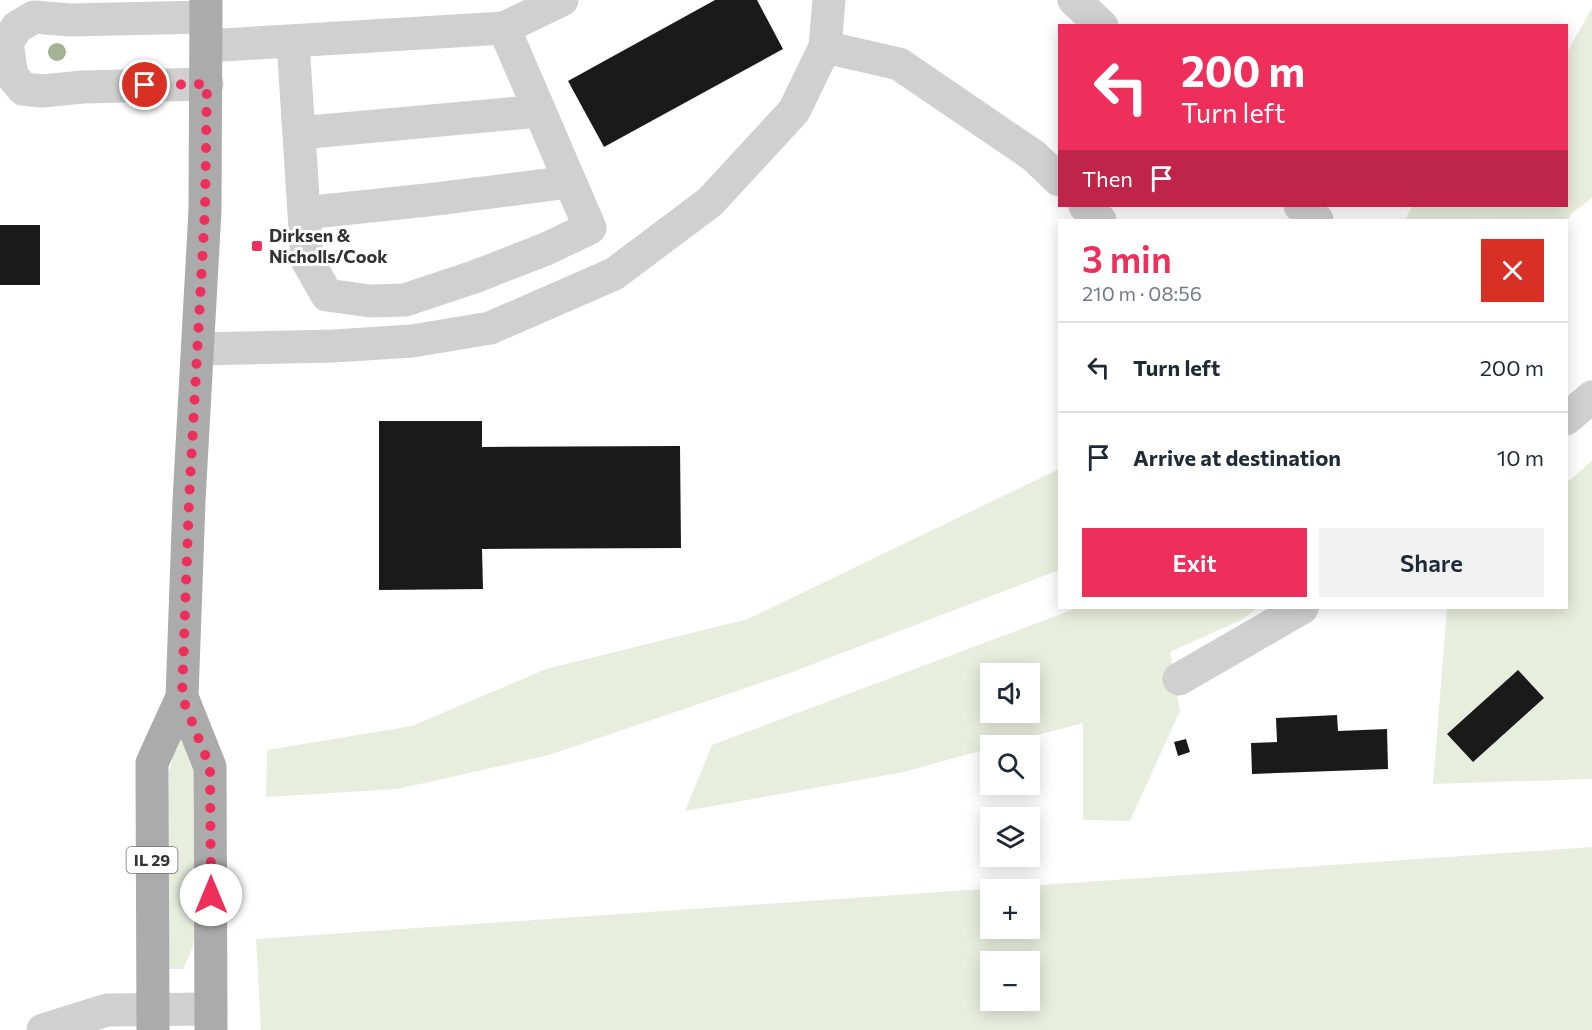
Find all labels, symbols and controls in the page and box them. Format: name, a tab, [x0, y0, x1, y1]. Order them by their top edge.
text: 200 m	[1181, 44, 1305, 96]
icon: left	[1082, 48, 1160, 126]
pin	[119, 59, 170, 110]
icon: arrive	[128, 68, 161, 101]
text: Turn left	[1181, 96, 1285, 129]
icon: arrive	[1145, 162, 1178, 195]
text: Then	[1082, 165, 1133, 192]
place label: Dirksen & Nicholls/Cook	[269, 224, 388, 267]
text: 3 min	[1082, 236, 1172, 280]
marker: Dirksen & Nicholls/Cook	[250, 239, 264, 253]
button: close	[1481, 239, 1544, 302]
text: 210 m · 08:56	[1082, 281, 1202, 305]
icon: left	[1082, 351, 1115, 384]
text: Turn left	[1133, 354, 1220, 381]
text: 200 m	[1480, 354, 1544, 381]
icon: arrive	[1082, 441, 1115, 474]
text: Arrive at destination	[1133, 444, 1341, 471]
text: 10 m	[1497, 444, 1544, 471]
button: Exit	[1082, 528, 1307, 597]
button: Share	[1319, 528, 1544, 597]
map controls	[980, 663, 1040, 1011]
button: sound	[980, 663, 1040, 723]
button: search	[980, 735, 1040, 795]
button: layers	[980, 807, 1040, 867]
road number: IL 29	[126, 847, 178, 873]
position arrow	[179, 863, 243, 927]
button: +	[980, 879, 1040, 939]
button: −	[980, 951, 1040, 1011]

